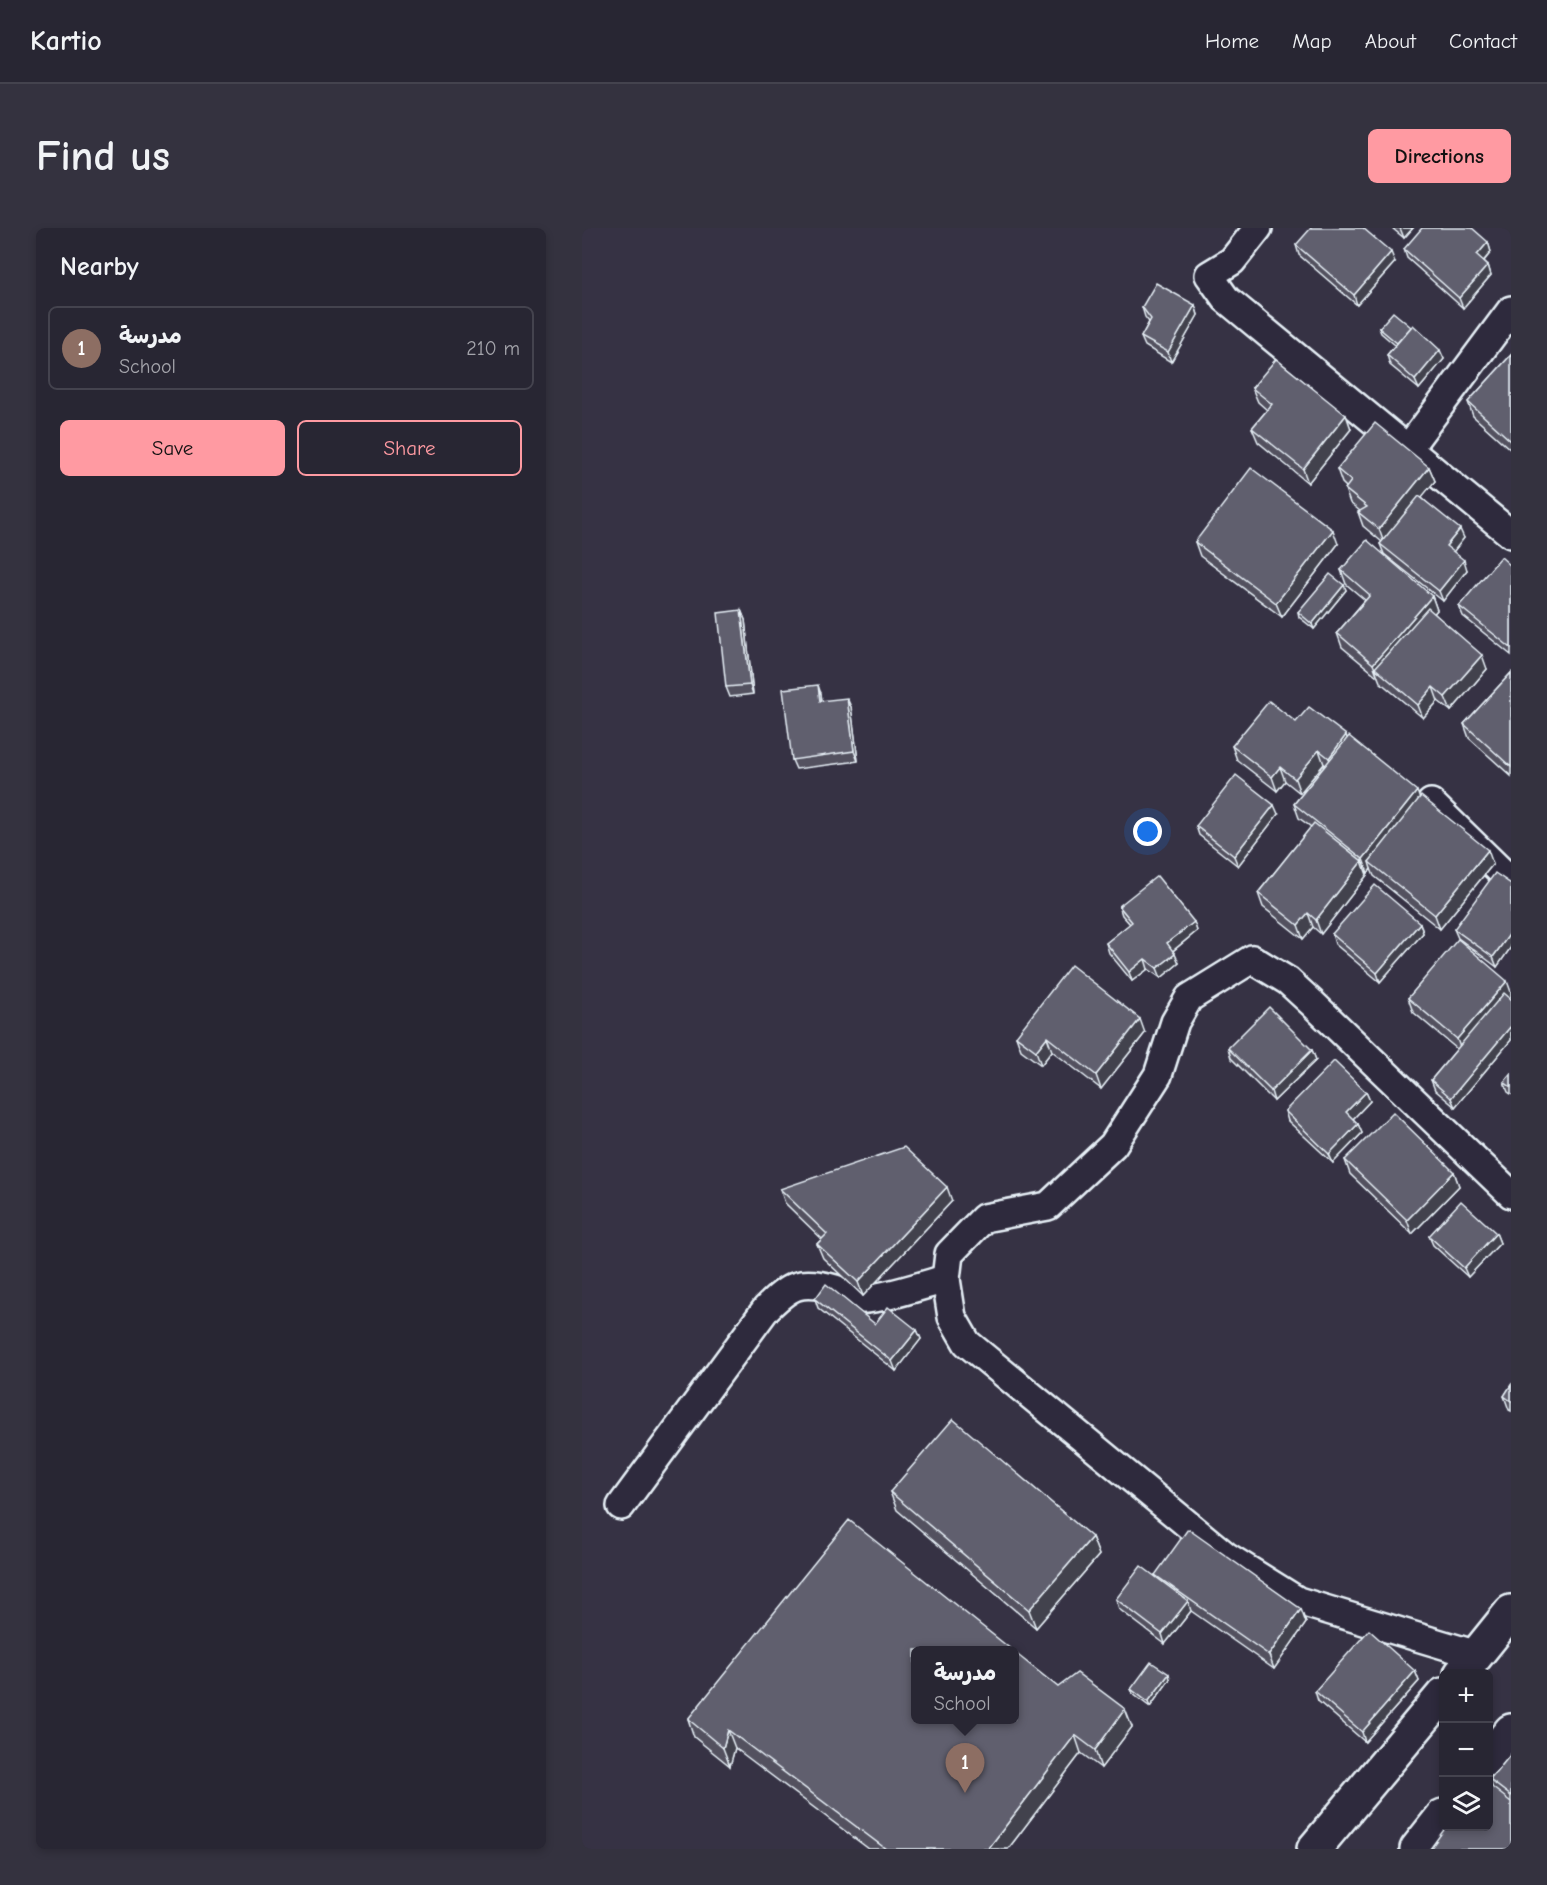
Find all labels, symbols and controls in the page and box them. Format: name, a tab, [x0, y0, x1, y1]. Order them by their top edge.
text: Kartio	[30, 25, 102, 57]
text: Home	[1205, 29, 1259, 53]
text: Map	[1292, 29, 1332, 53]
text: About	[1365, 29, 1416, 53]
text: Contact	[1449, 29, 1517, 53]
button: Directions	[1368, 129, 1511, 183]
text: Find us	[36, 132, 170, 181]
text: Nearby	[60, 252, 139, 282]
text: مدرسة	[119, 323, 182, 349]
text: 1	[78, 337, 85, 360]
text: 210 m	[466, 337, 520, 360]
text: School	[119, 355, 176, 378]
button: Save	[60, 420, 285, 476]
button: Share	[297, 420, 522, 476]
your location	[1133, 817, 1162, 846]
popup	[911, 1646, 1019, 1724]
text: مدرسة	[934, 1660, 996, 1686]
map controls	[1439, 1669, 1493, 1831]
button: +	[1439, 1669, 1493, 1723]
text: School	[934, 1692, 991, 1715]
button: −	[1439, 1723, 1493, 1777]
pin: 1	[946, 1744, 985, 1793]
button: layers	[1439, 1777, 1493, 1831]

